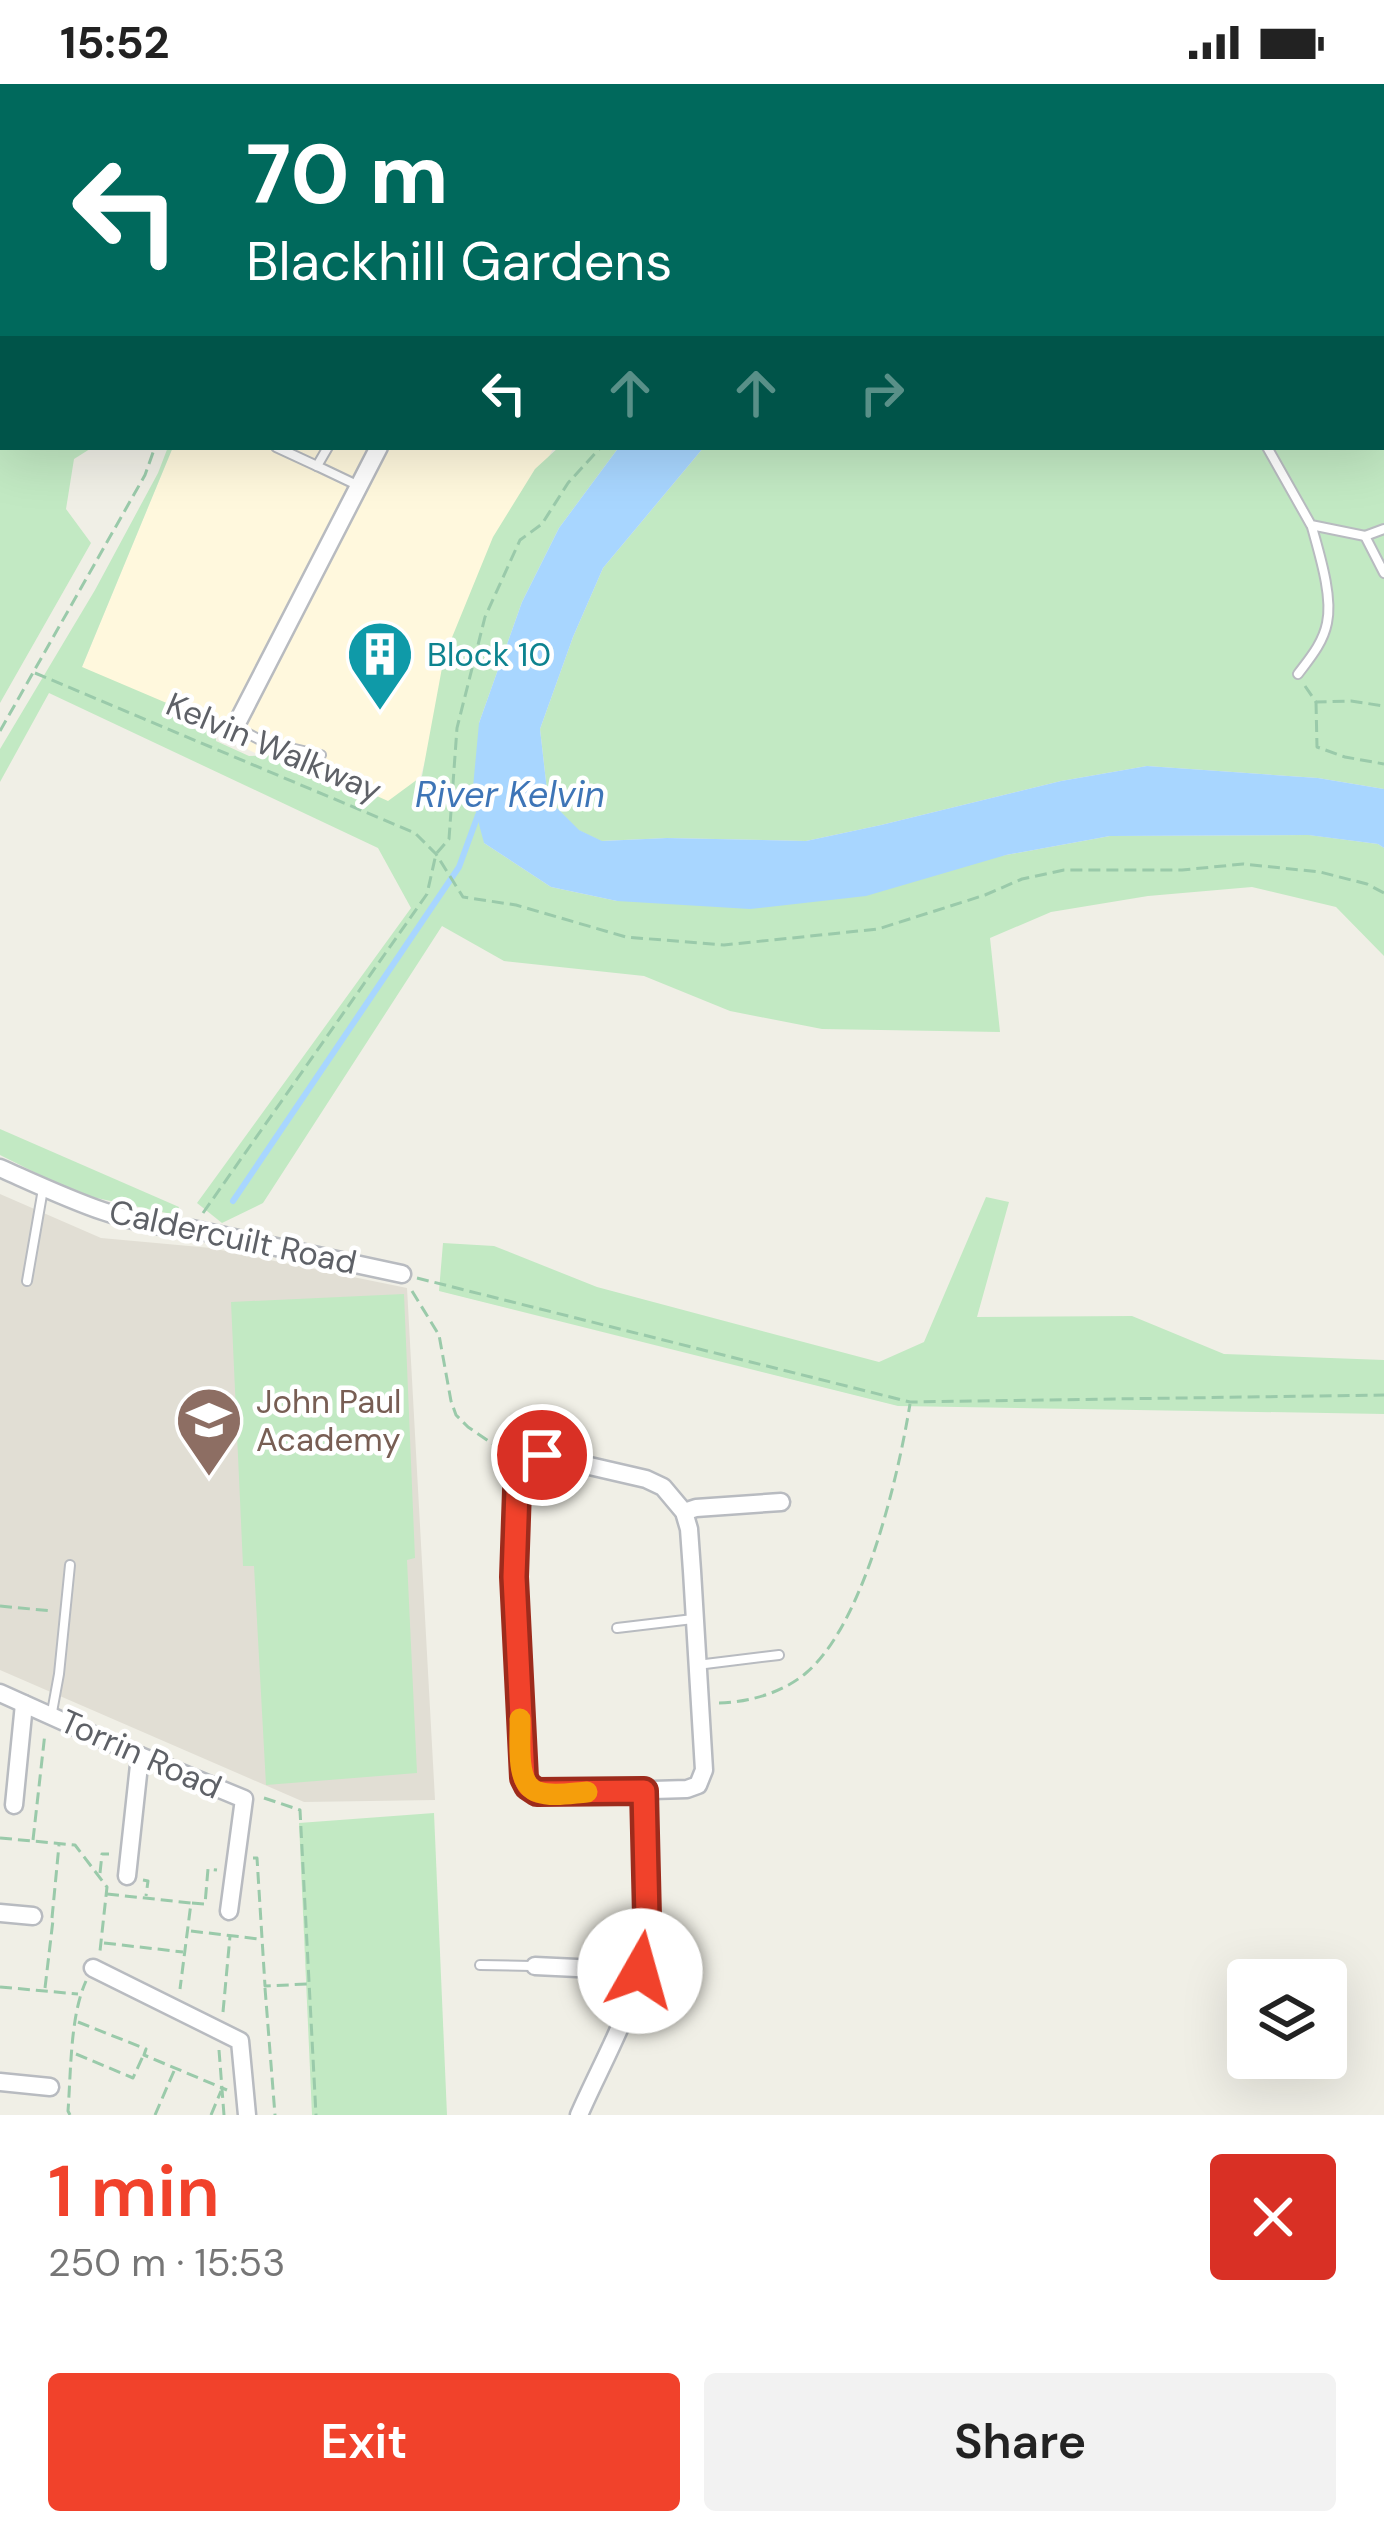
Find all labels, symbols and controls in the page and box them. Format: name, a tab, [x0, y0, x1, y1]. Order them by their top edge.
text: 15:52	[60, 13, 169, 72]
text: 70 m	[246, 120, 449, 229]
icon: left	[48, 132, 204, 288]
text: Blackhill Gardens	[246, 226, 672, 297]
icon: left	[471, 360, 537, 426]
icon: ahead	[597, 360, 663, 426]
icon: ahead	[723, 360, 789, 426]
icon: right	[849, 360, 915, 426]
building icon: Block 10	[345, 619, 415, 713]
place label: Block 10	[427, 633, 551, 676]
street label: Kelvin Walkway	[160, 682, 388, 812]
water label: River Kelvin	[415, 771, 605, 818]
street label: Caldercuilt Road	[105, 1190, 361, 1284]
place label: John Paul Academy	[256, 1380, 401, 1461]
school or university icon: John Paul Academy	[174, 1385, 244, 1479]
pin	[491, 1404, 593, 1506]
icon: arrive	[509, 1422, 575, 1488]
street label: Torrin Road	[54, 1699, 228, 1809]
position arrow	[577, 1908, 703, 2034]
map controls	[1227, 1959, 1347, 2079]
button: layers	[1227, 1959, 1347, 2079]
text: 1 min	[48, 2145, 220, 2238]
button: close	[1210, 2154, 1336, 2280]
text: 250 m · 15:53	[48, 2237, 285, 2288]
button: Exit	[48, 2373, 680, 2511]
button: Share	[704, 2373, 1336, 2511]

